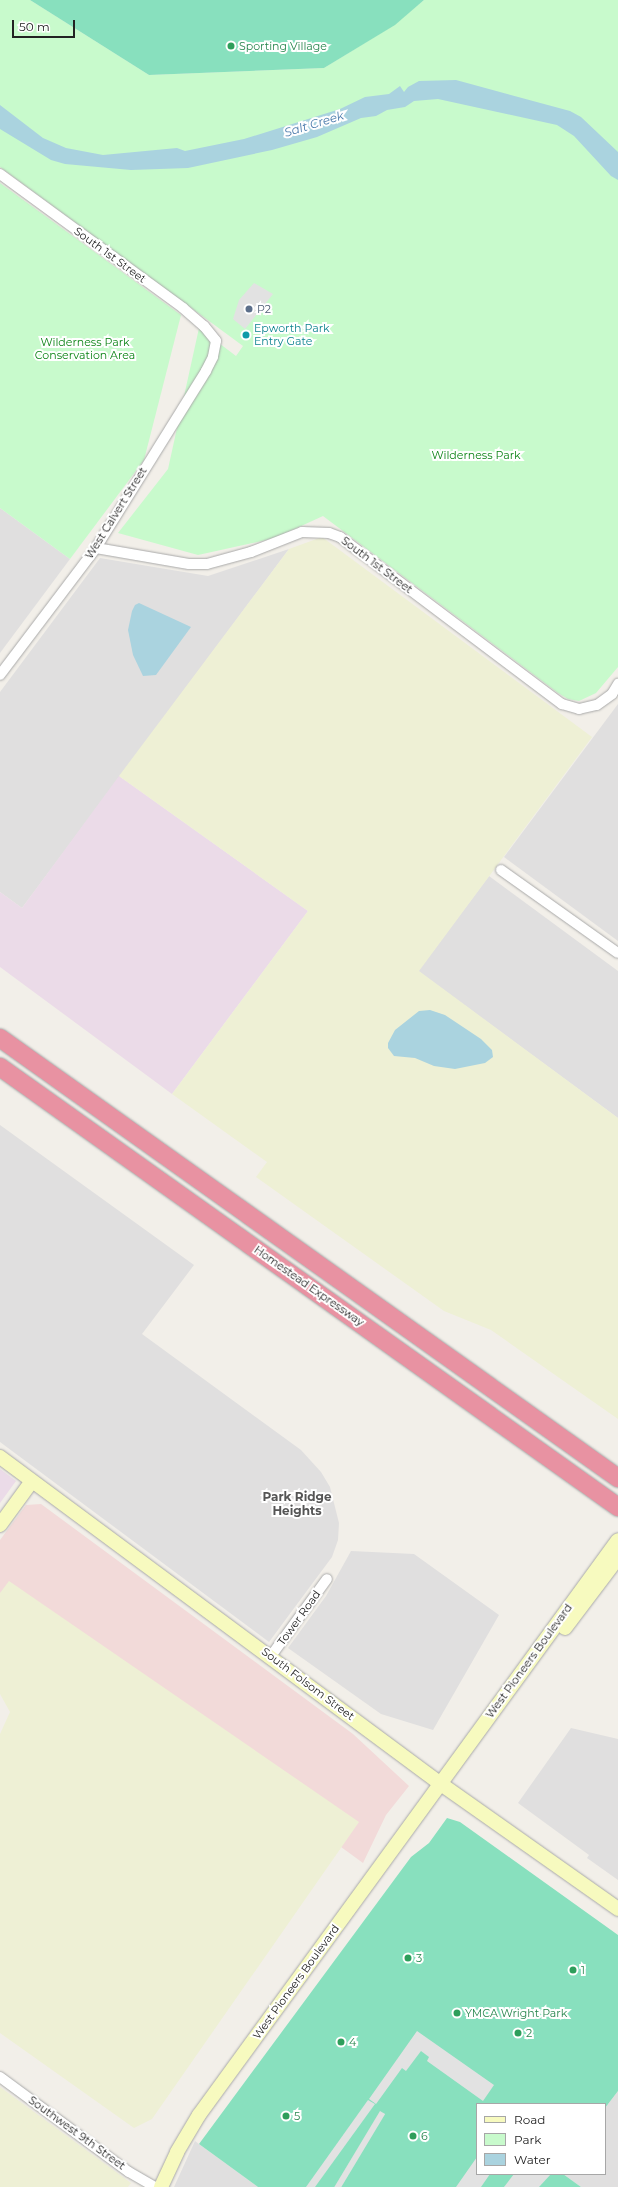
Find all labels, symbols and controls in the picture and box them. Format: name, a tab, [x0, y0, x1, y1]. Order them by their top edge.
scale bar	[14, 12, 77, 38]
text: 50 m	[19, 19, 50, 34]
place label: Sporting Village	[239, 39, 327, 53]
marker: Sporting Village	[226, 41, 236, 51]
water label: Salt Creek	[282, 108, 346, 140]
street label: South 1st Street	[71, 224, 149, 286]
place label: P2	[257, 302, 271, 316]
marker: P2	[244, 304, 254, 314]
place label: Epworth Park Entry Gate	[254, 322, 330, 348]
marker: Epworth Park Entry Gate	[241, 330, 251, 340]
park label: Wilderness Park Conservation Area	[35, 336, 135, 362]
park label: Wilderness Park	[431, 448, 521, 462]
street label: West Calvert Street	[82, 465, 150, 561]
street label: South 1st Street	[339, 534, 415, 596]
street label: Homestead Expressway	[252, 1243, 366, 1329]
district label: Park Ridge Heights	[262, 1490, 332, 1518]
street label: Tower Road	[275, 1588, 323, 1648]
street label: West Pioneers Boulevard	[483, 1601, 575, 1721]
street label: South Folsom Street	[259, 1645, 357, 1723]
street label: West Pioneers Boulevard	[250, 1922, 342, 2042]
place label: 3	[416, 1951, 422, 1965]
marker: 3	[403, 1953, 413, 1963]
place label: 1	[581, 1963, 585, 1977]
marker: 1	[568, 1965, 578, 1975]
place label: YMCA Wright Park	[465, 2006, 567, 2020]
marker: YMCA Wright Park	[452, 2008, 462, 2018]
place label: 2	[526, 2026, 532, 2040]
marker: 2	[513, 2028, 523, 2038]
place label: 4	[349, 2035, 356, 2049]
marker: 4	[336, 2037, 346, 2047]
street label: Southwest 9th Street	[26, 2093, 128, 2173]
legend	[476, 2103, 606, 2175]
place label: 5	[294, 2109, 300, 2123]
marker: 5	[281, 2111, 291, 2121]
text: Road	[514, 2112, 545, 2127]
place label: 6	[421, 2129, 428, 2143]
marker: 6	[408, 2131, 418, 2141]
text: Park	[514, 2132, 541, 2147]
text: Water	[514, 2152, 550, 2167]

